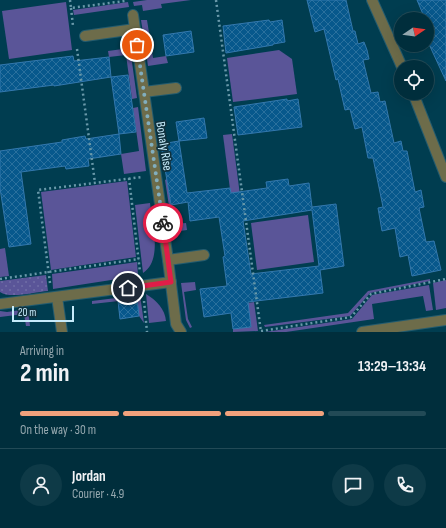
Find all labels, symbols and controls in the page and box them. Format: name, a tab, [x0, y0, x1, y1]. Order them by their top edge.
north arrow	[394, 12, 434, 52]
map controls	[394, 12, 434, 100]
pin	[120, 28, 154, 62]
icon: bag	[126, 34, 148, 56]
button: locate	[394, 60, 434, 100]
street label: Bonaly Rise	[152, 120, 176, 172]
courier	[143, 203, 183, 243]
icon: bike	[152, 212, 174, 234]
pin	[111, 271, 145, 305]
icon: home	[117, 277, 139, 299]
scale bar	[12, 304, 74, 323]
text: 20 m	[18, 306, 36, 319]
text: Arriving in	[20, 343, 64, 359]
text: 13:29–13:34	[358, 357, 426, 376]
text: 2 min	[20, 358, 70, 389]
text: On the way · 30 m	[20, 422, 96, 438]
button: person	[20, 464, 62, 506]
button: chat	[332, 464, 374, 506]
button: phone	[384, 464, 426, 506]
text: Jordan	[72, 467, 106, 486]
text: Courier · 4.9	[72, 486, 124, 502]

